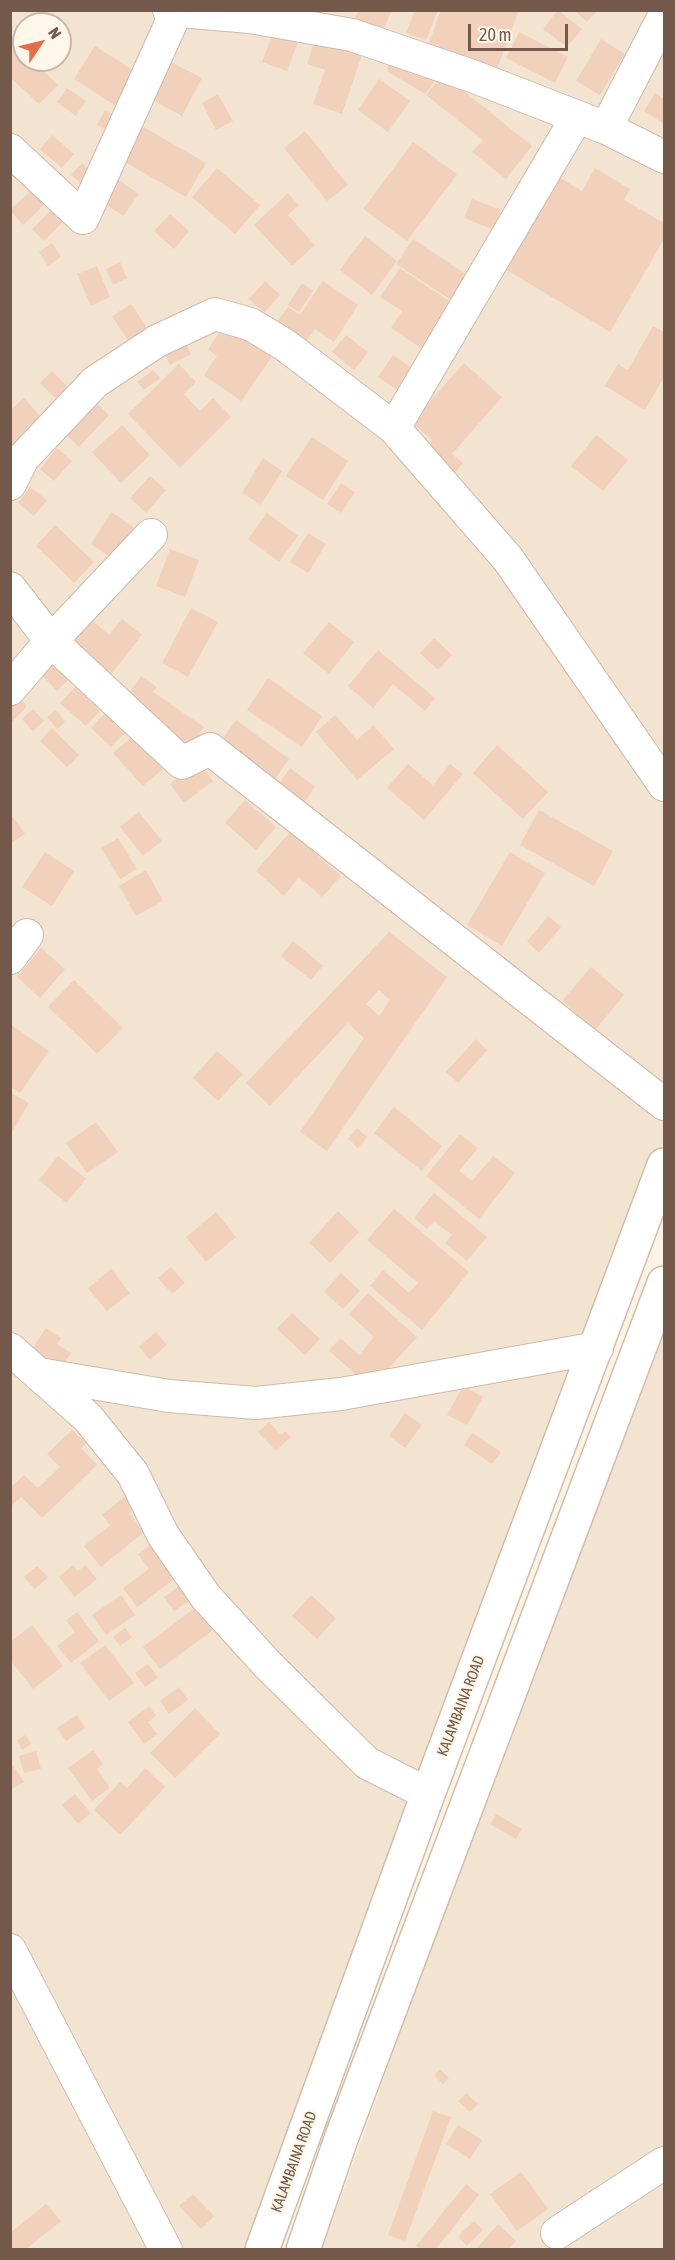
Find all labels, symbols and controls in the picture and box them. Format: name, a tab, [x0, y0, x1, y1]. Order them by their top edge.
north arrow	[12, 12, 72, 72]
scale bar	[471, 12, 572, 50]
text: N	[45, 24, 65, 42]
text: 20 m	[479, 24, 511, 45]
street label: KALAMBAINA ROAD	[434, 1653, 488, 1759]
street label: KALAMBAINA ROAD	[267, 2109, 321, 2215]

